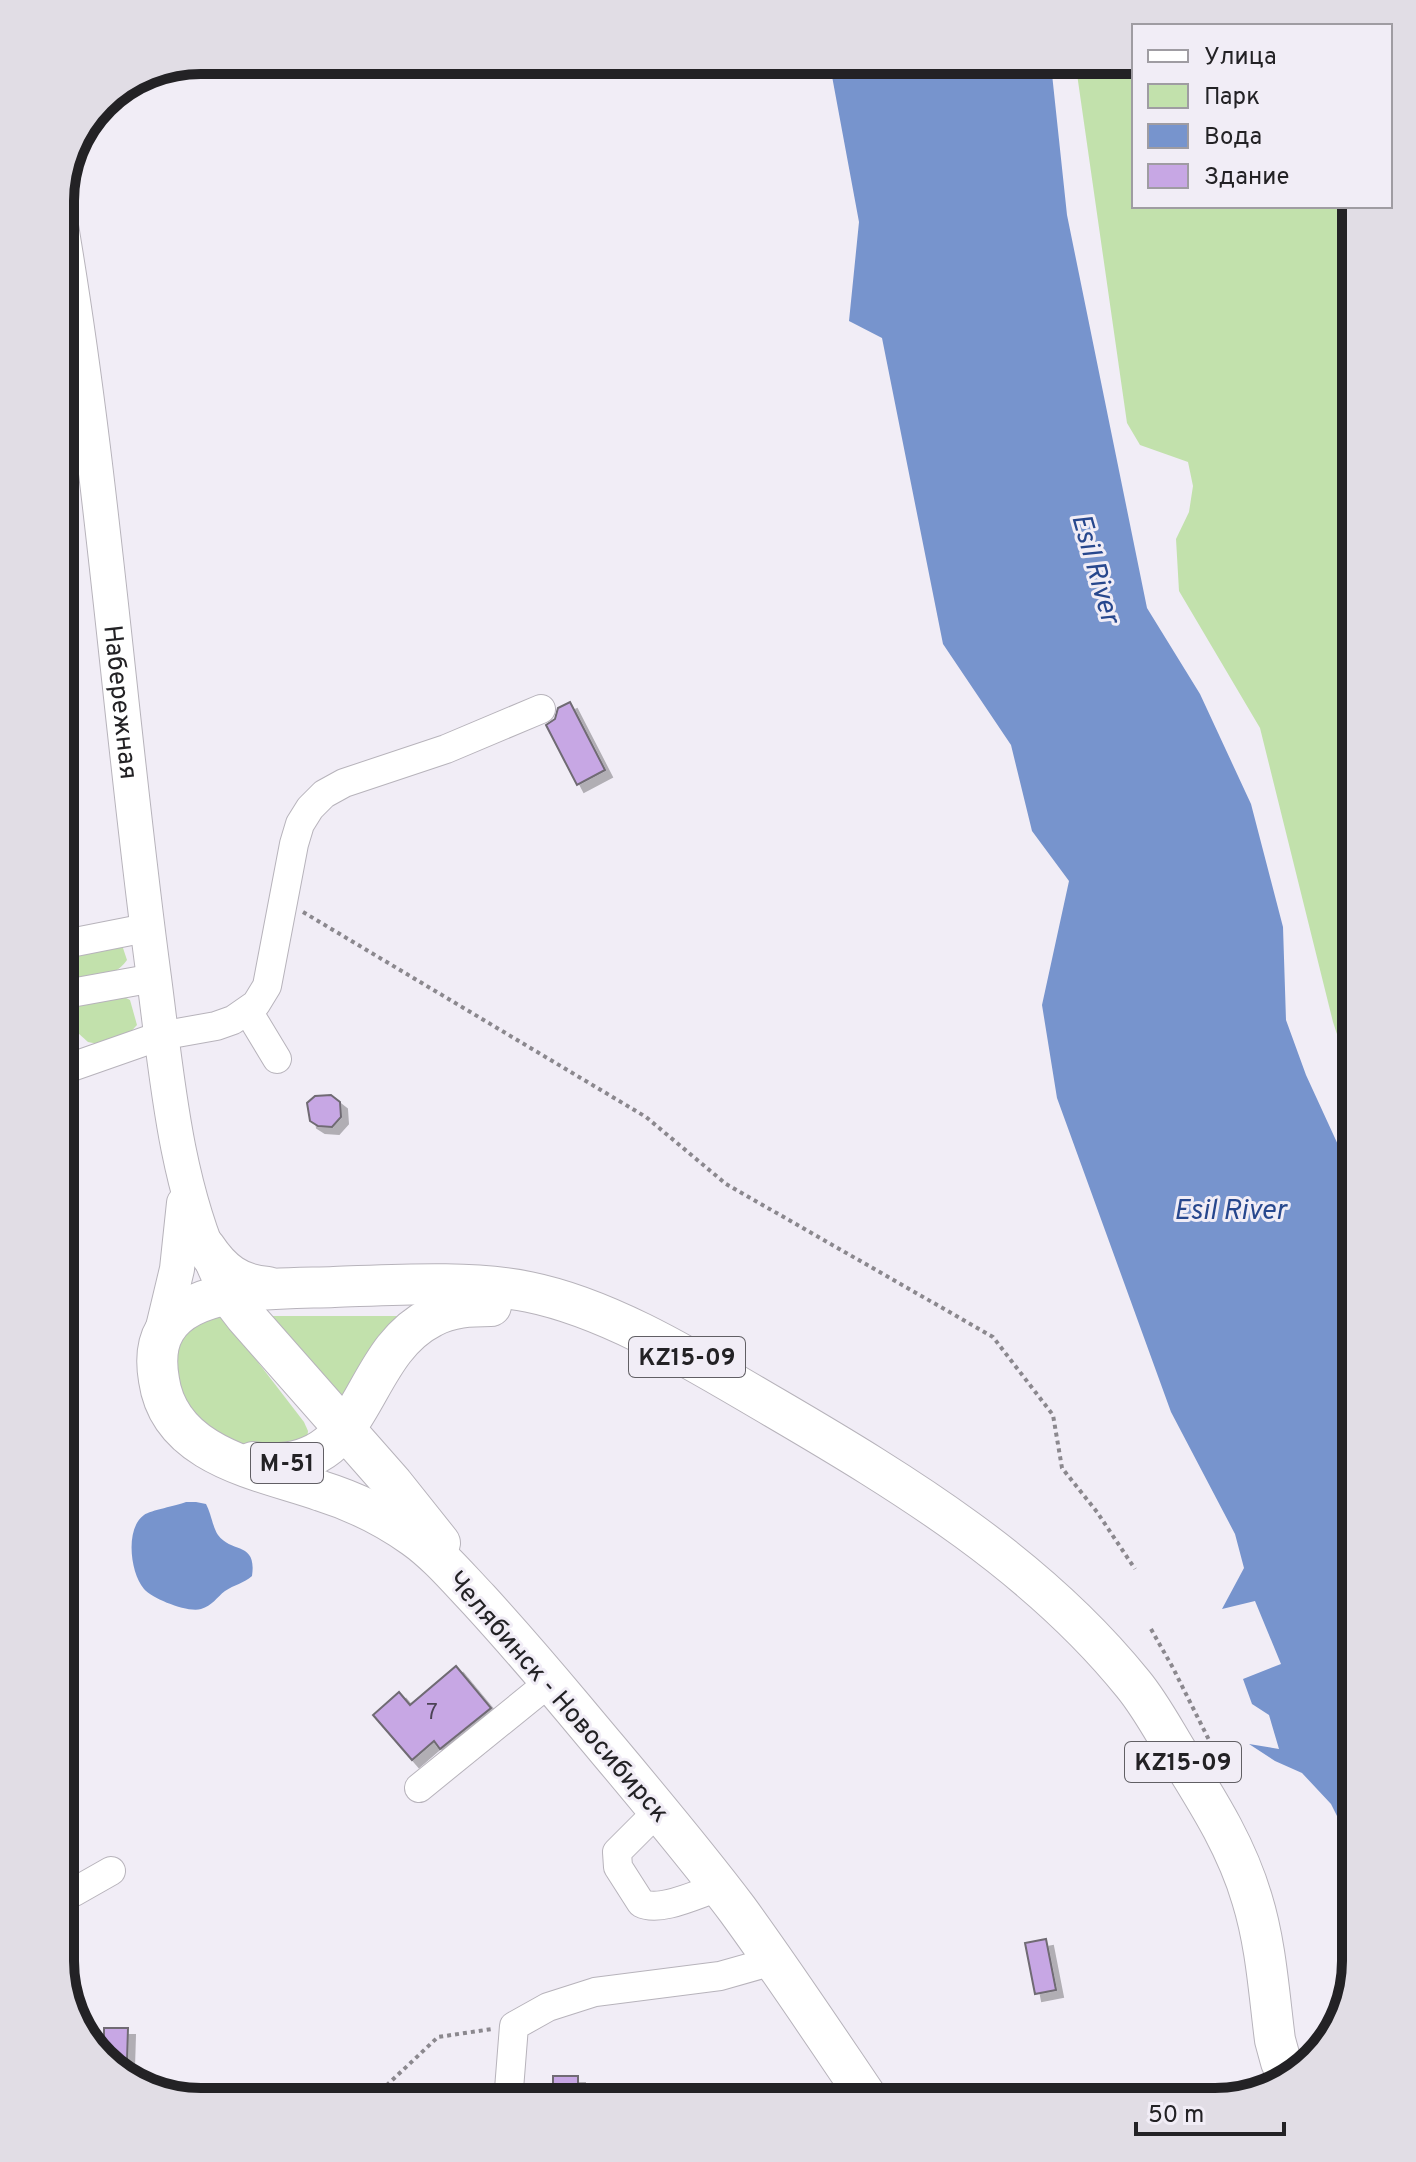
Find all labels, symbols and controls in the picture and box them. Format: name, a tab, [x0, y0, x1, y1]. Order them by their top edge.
legend	[1132, 24, 1392, 208]
text: Улица	[1204, 43, 1277, 73]
text: Парк	[1204, 83, 1260, 113]
text: Вода	[1204, 123, 1262, 153]
text: Здание	[1204, 163, 1290, 193]
water label: Esil River	[1061, 510, 1128, 630]
street label: Набережная	[94, 623, 144, 781]
water label: Esil River	[1174, 1194, 1289, 1230]
road number: KZ15-09	[629, 1337, 745, 1377]
road number: M-51	[251, 1443, 323, 1483]
street label: Челябинск - Новосибирск	[439, 1565, 675, 1830]
house number: 7	[426, 1700, 438, 1727]
road number: KZ15-09	[1125, 1742, 1241, 1782]
scale bar	[1136, 2086, 1284, 2136]
text: 50 m	[1148, 2101, 1204, 2131]

